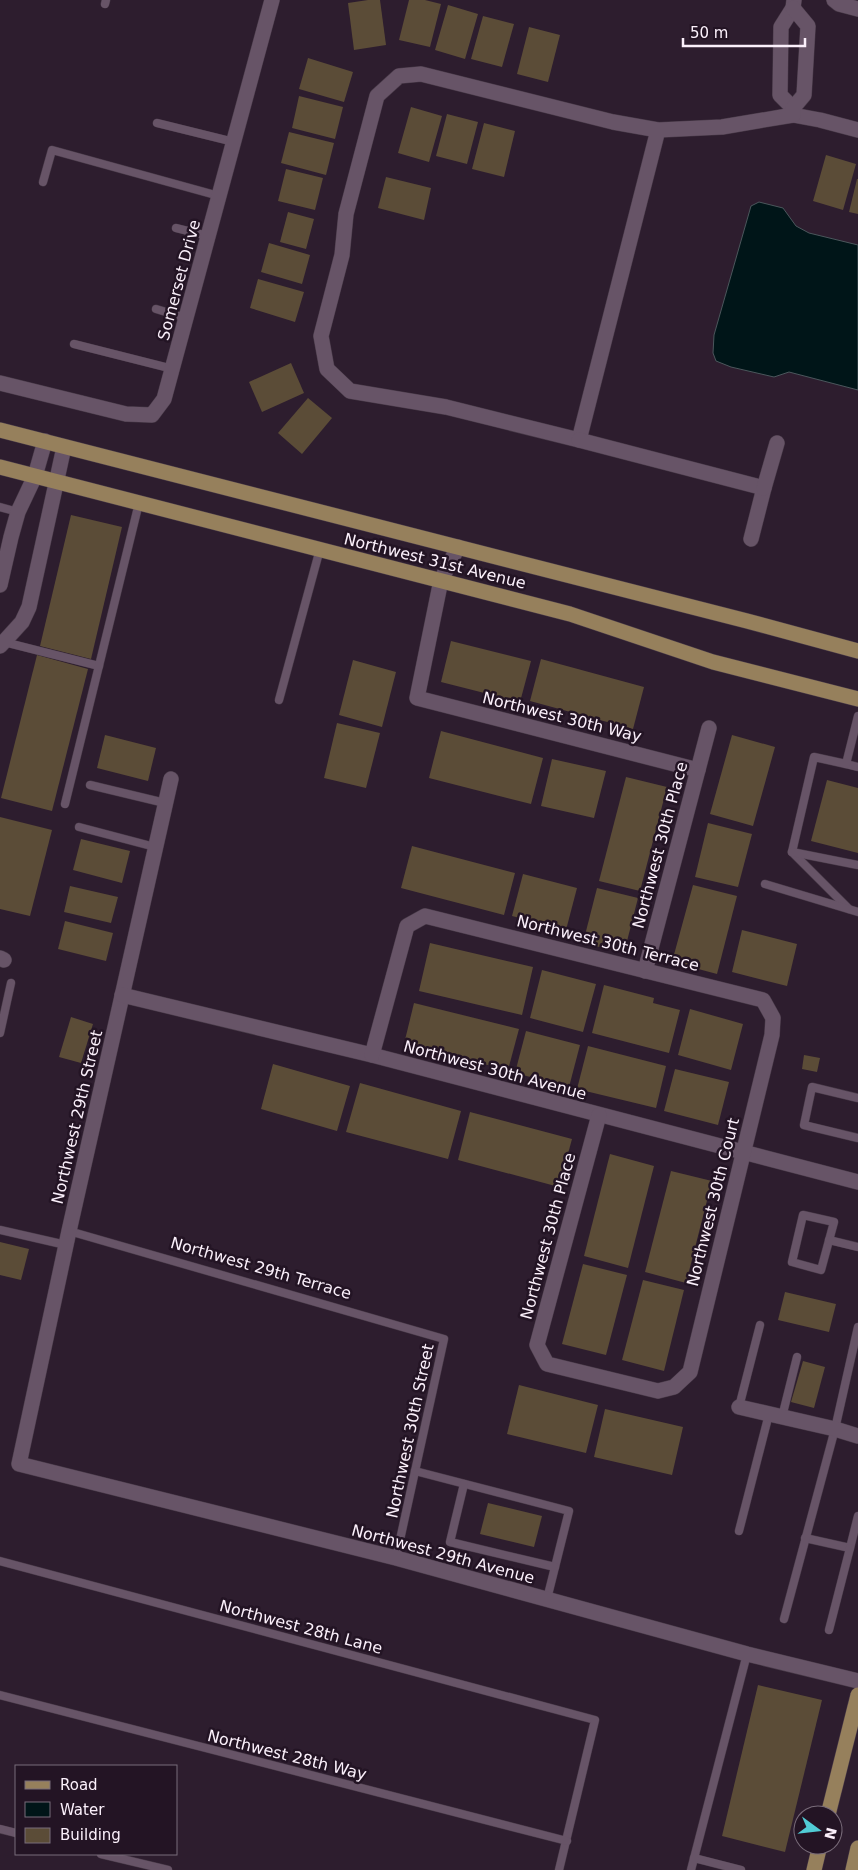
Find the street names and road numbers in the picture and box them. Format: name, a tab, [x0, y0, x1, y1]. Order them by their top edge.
street label: Somerset Drive	[154, 218, 204, 342]
street label: Northwest 31st Avenue	[342, 529, 528, 593]
street label: Northwest 30th Way	[480, 688, 644, 746]
street label: Northwest 30th Place	[629, 760, 691, 930]
street label: Northwest 30th Terrace	[515, 911, 701, 975]
street label: Northwest 29th Street	[48, 1028, 106, 1206]
street label: Northwest 30th Avenue	[401, 1036, 589, 1104]
street label: Northwest 30th Court	[683, 1116, 743, 1288]
street label: Northwest 30th Place	[517, 1151, 579, 1321]
street label: Northwest 29th Terrace	[168, 1233, 354, 1303]
street label: Northwest 30th Street	[382, 1342, 438, 1520]
street label: Northwest 29th Avenue	[349, 1520, 537, 1588]
street label: Northwest 28th Lane	[217, 1596, 385, 1658]
street label: Northwest 28th Way	[205, 1726, 369, 1784]

